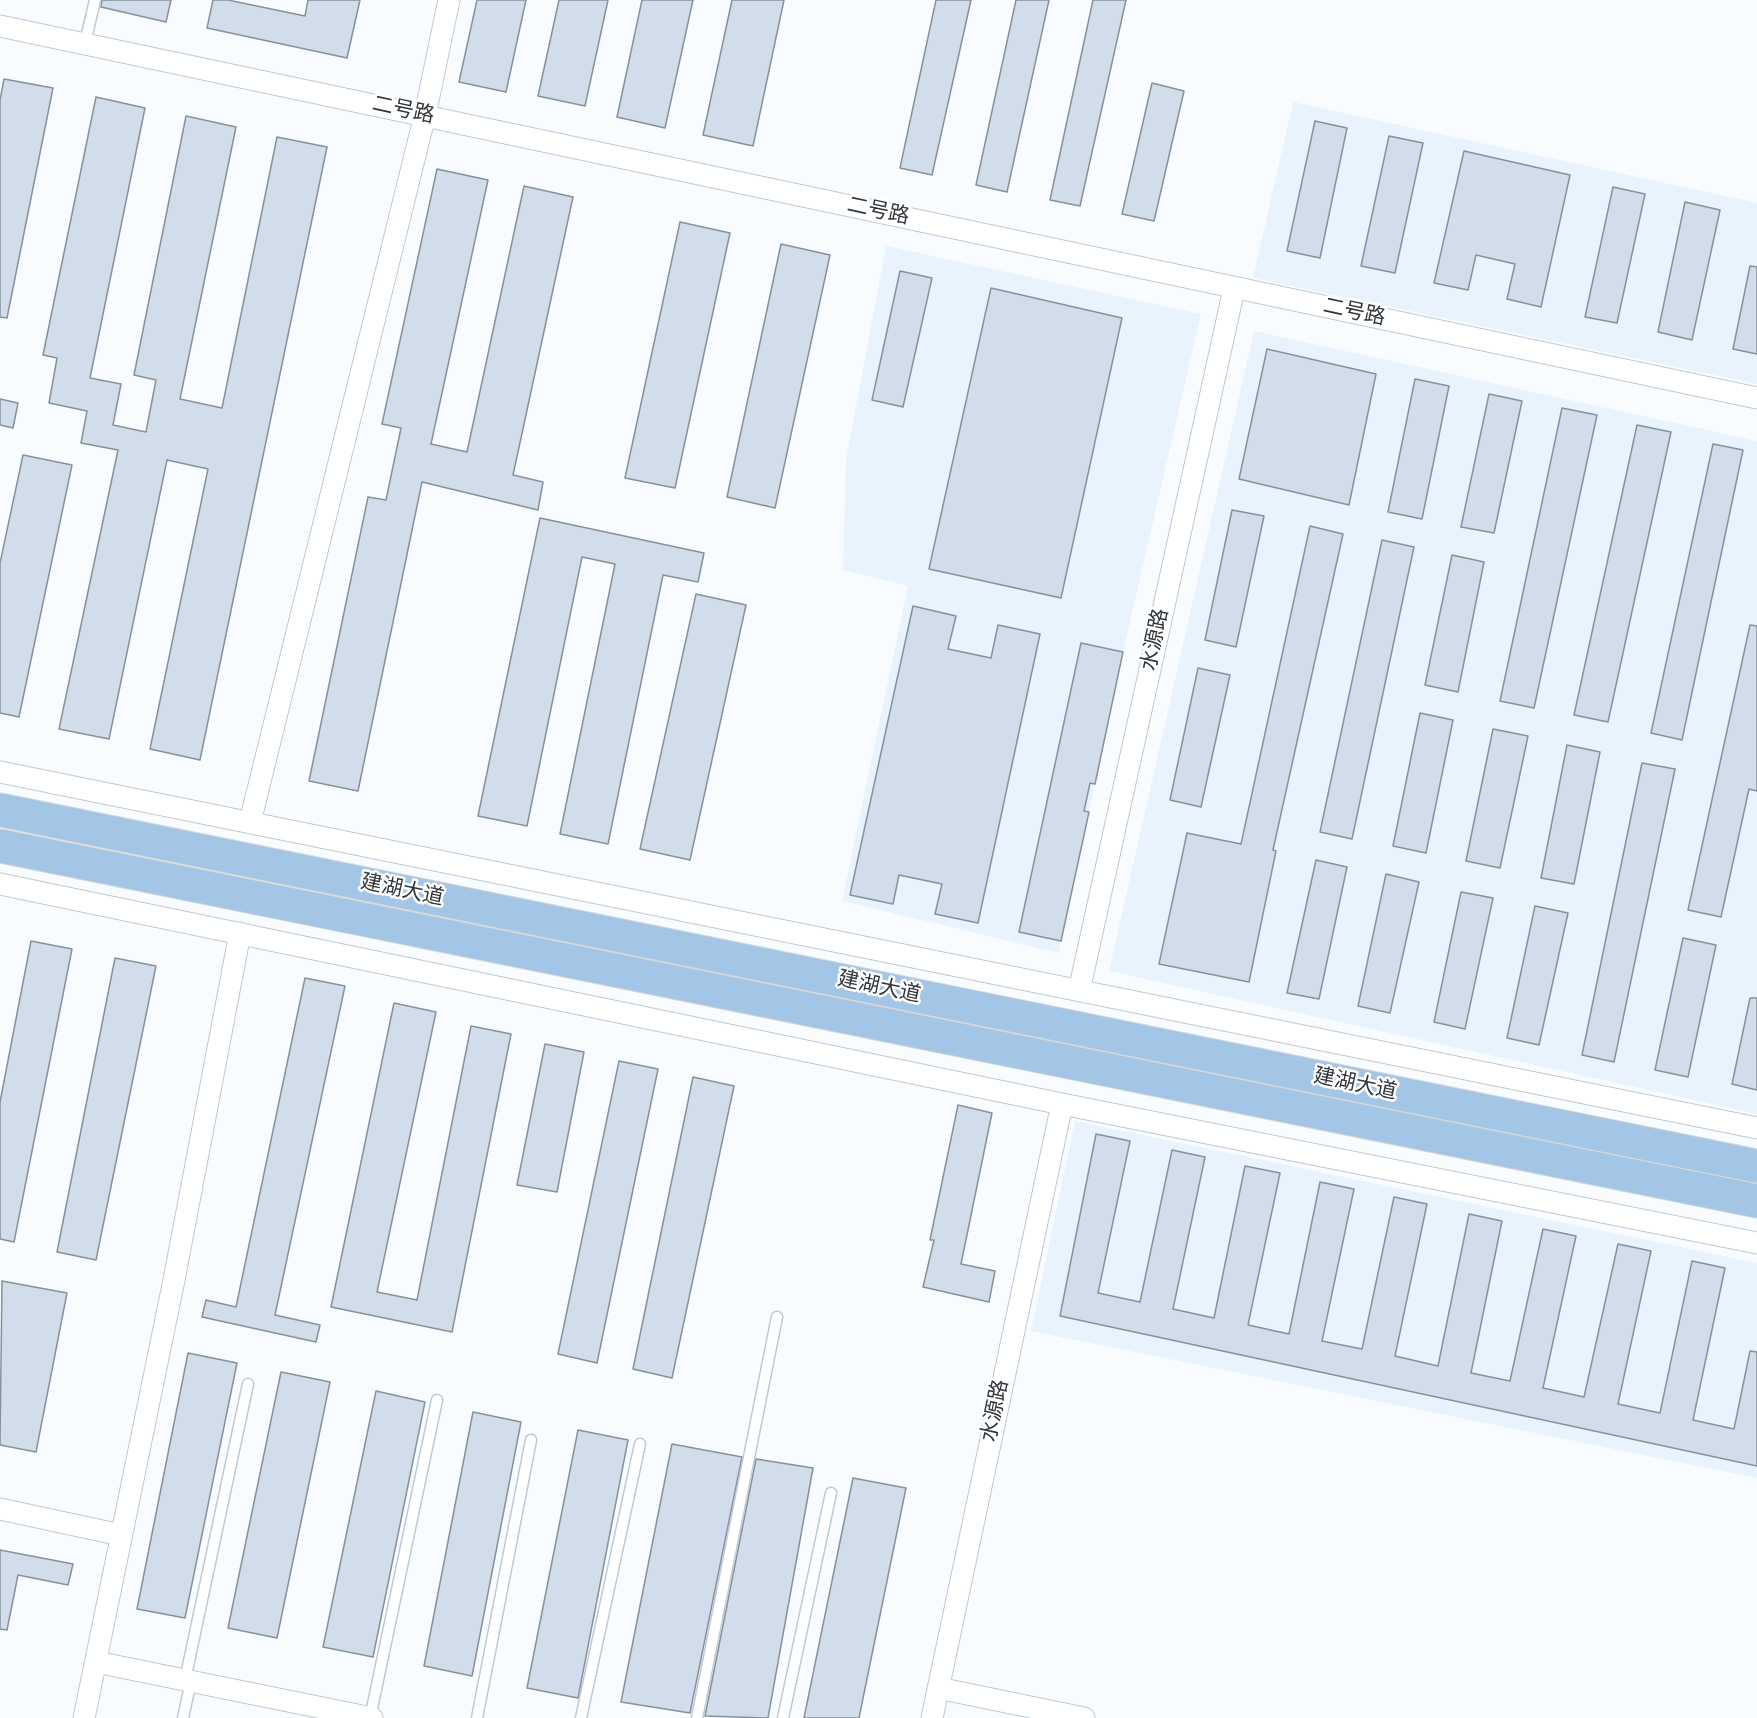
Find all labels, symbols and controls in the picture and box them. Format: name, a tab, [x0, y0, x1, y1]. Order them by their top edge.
street label: 二号路	[370, 92, 436, 130]
street label: 二号路	[845, 193, 911, 231]
street label: 二号路	[1321, 294, 1387, 332]
street label: 水源路	[1137, 607, 1175, 673]
street label: 建湖大道	[358, 870, 446, 912]
street label: 建湖大道	[835, 967, 923, 1009]
street label: 建湖大道	[1311, 1064, 1399, 1106]
street label: 水源路	[977, 1378, 1015, 1444]

